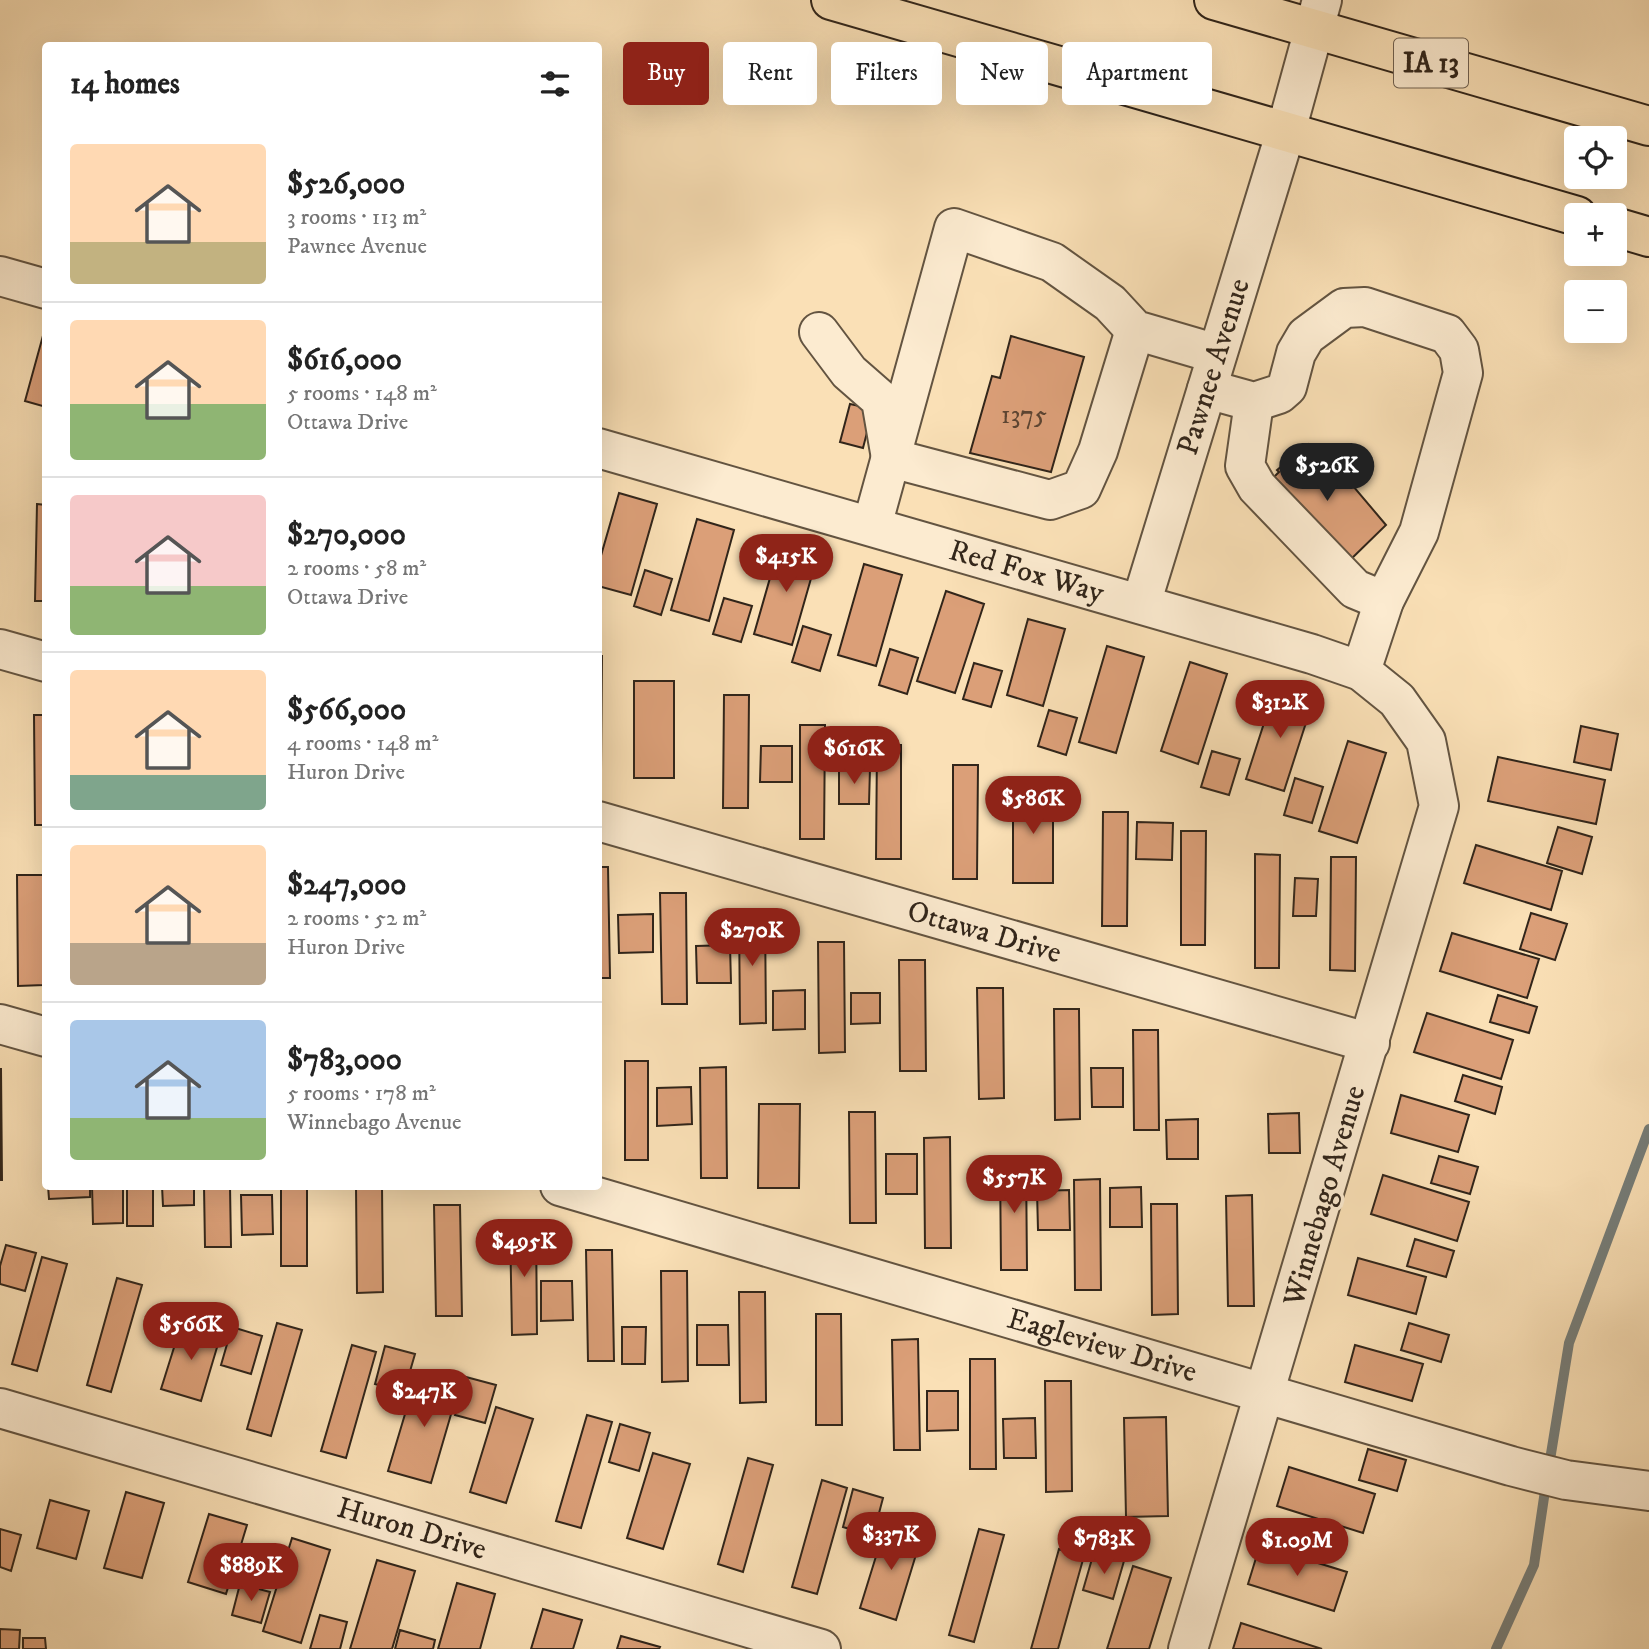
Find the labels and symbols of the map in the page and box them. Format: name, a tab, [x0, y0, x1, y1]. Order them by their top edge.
road number: IA 13	[1394, 38, 1468, 88]
street label: Pawnee Avenue	[1169, 274, 1258, 460]
house number: 1375	[1001, 399, 1047, 432]
pin: $526K	[1278, 444, 1376, 503]
street label: Red Fox Way	[945, 532, 1109, 612]
pin: $415K	[737, 534, 835, 594]
pin: $312K	[1231, 680, 1329, 740]
pin: $616K	[805, 726, 903, 786]
pin: $586K	[984, 776, 1082, 836]
street label: Ottawa Drive	[903, 892, 1066, 972]
pin: $270K	[703, 908, 801, 968]
street label: Winnebago Avenue	[1276, 1081, 1374, 1312]
pin: $557K	[965, 1156, 1063, 1215]
pin: $495K	[475, 1220, 573, 1279]
street label: Eagleview Drive	[1003, 1300, 1201, 1391]
pin: $566K	[142, 1302, 240, 1362]
pin: $247K	[375, 1370, 473, 1429]
street label: Huron Drive	[333, 1489, 491, 1568]
pin: $337K	[842, 1512, 940, 1572]
pin: $783K	[1055, 1516, 1153, 1576]
pin: $1.09M	[1240, 1518, 1354, 1578]
pin: $889K	[202, 1544, 300, 1603]

